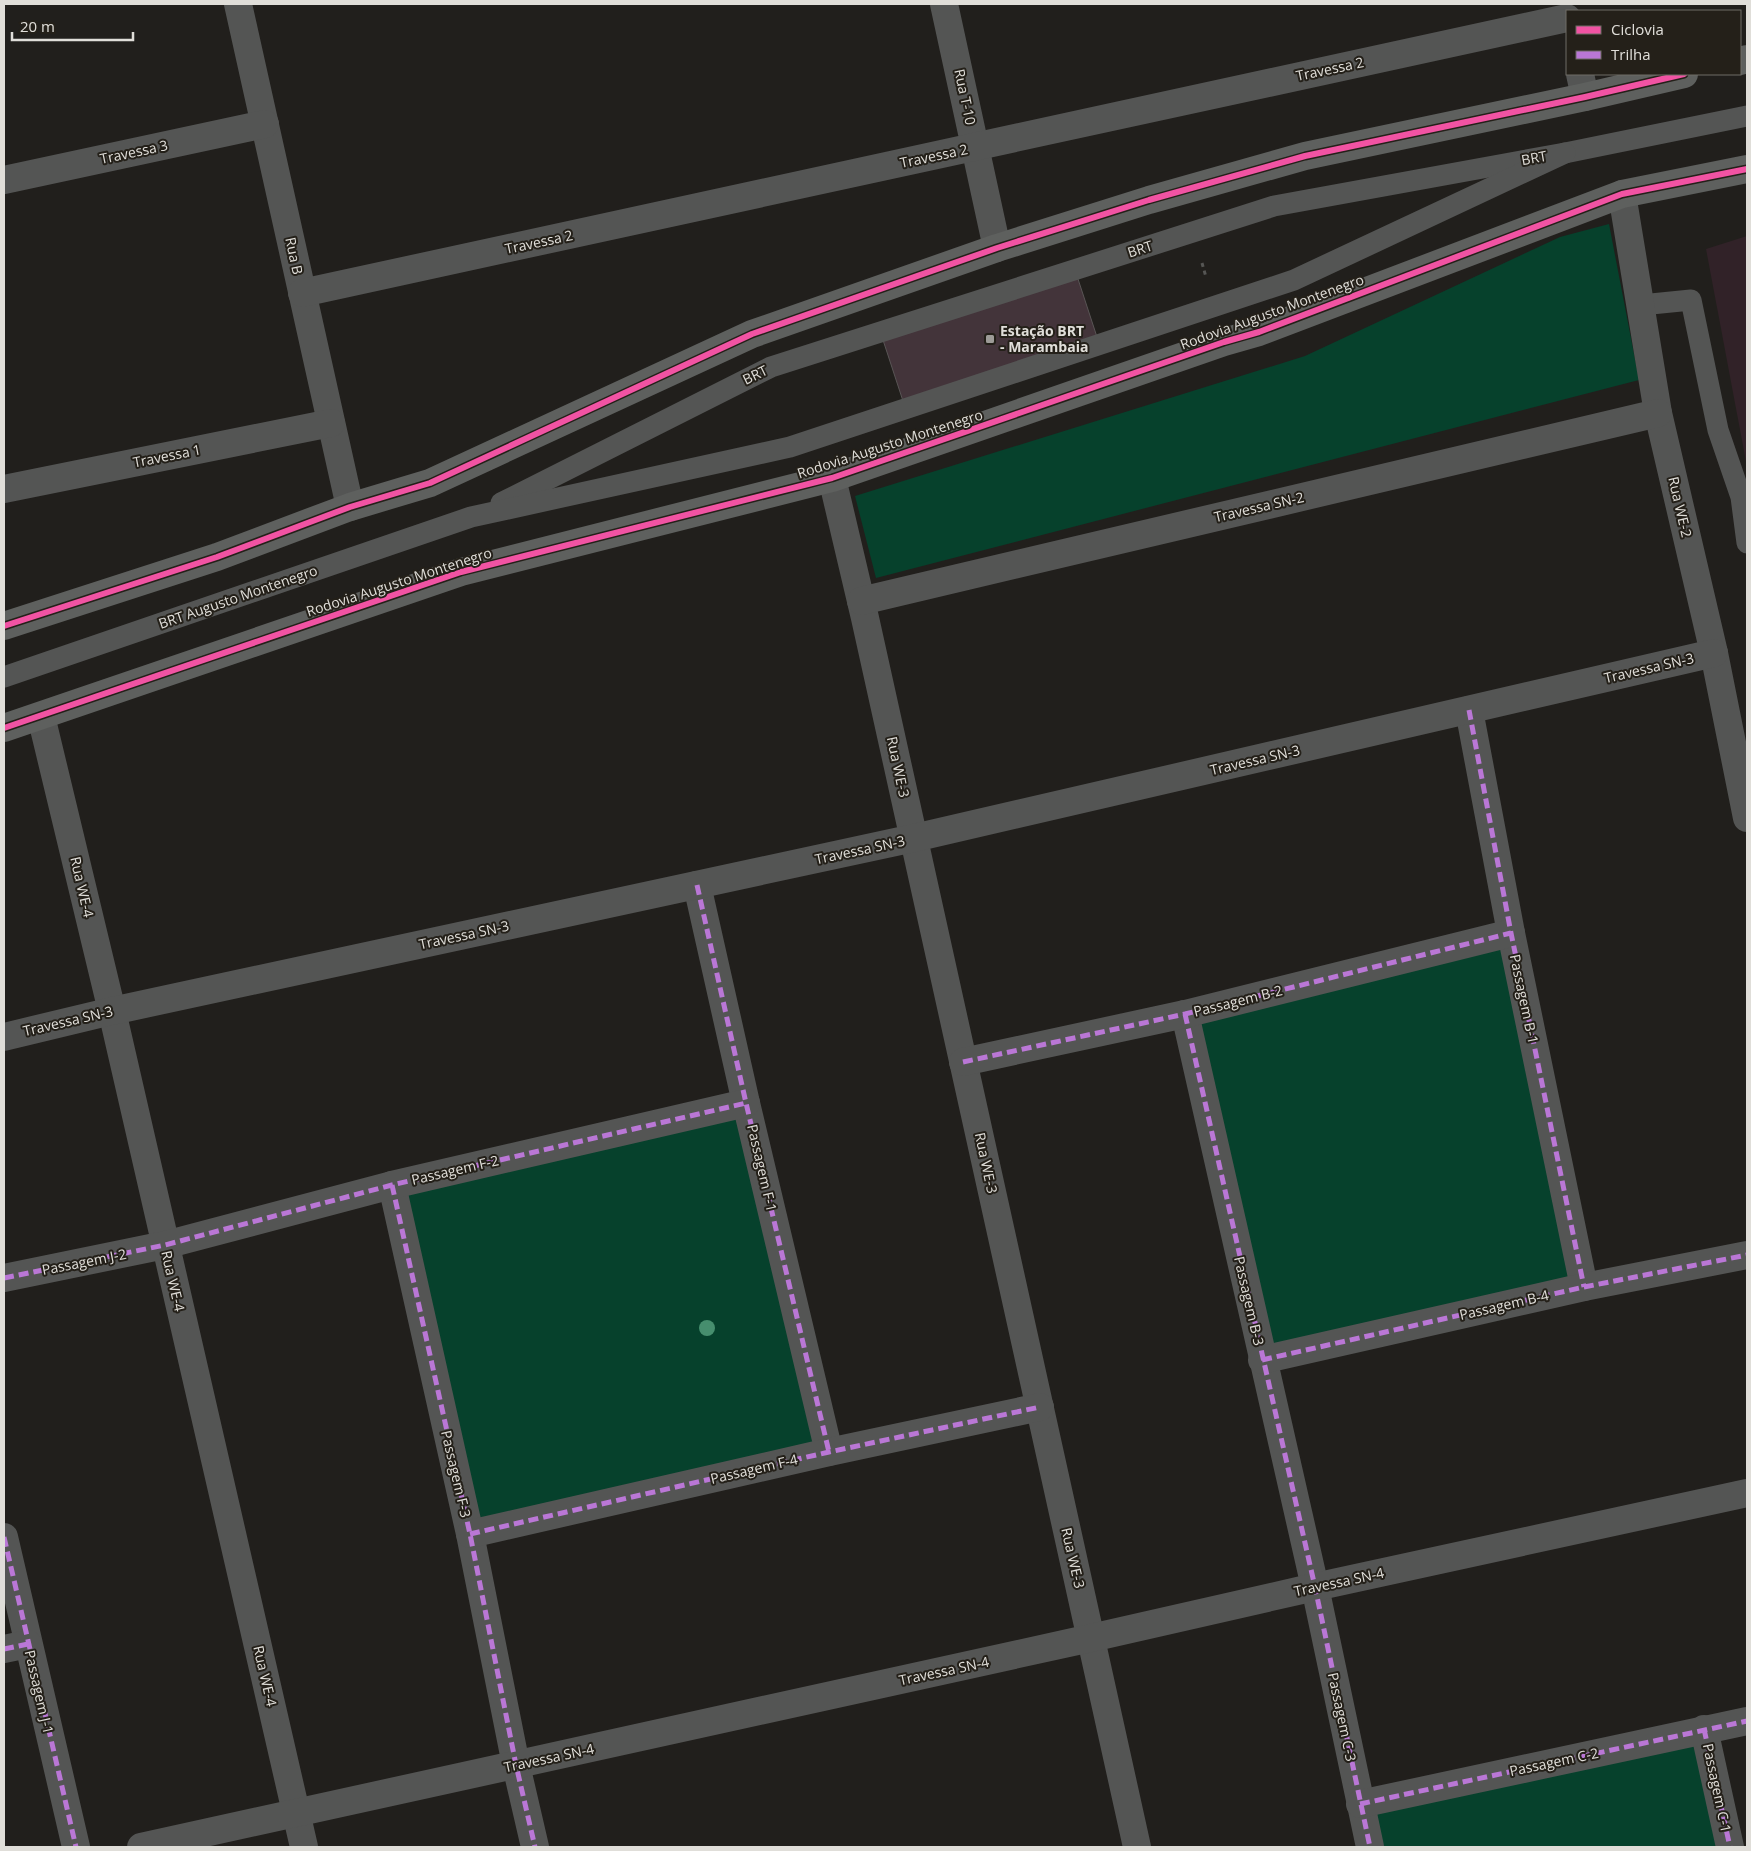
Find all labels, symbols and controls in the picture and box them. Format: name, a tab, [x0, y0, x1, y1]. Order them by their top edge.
scale bar	[12, 10, 134, 42]
legend	[1566, 10, 1741, 75]
text: 20 m	[20, 16, 55, 36]
text: Ciclovia	[1611, 19, 1664, 39]
text: Trilha	[1611, 44, 1651, 64]
street label: Travessa 2	[1294, 52, 1366, 85]
street label: Rua T-10	[950, 67, 981, 127]
street label: Travessa 3	[98, 135, 170, 168]
street label: Travessa 2	[898, 139, 970, 172]
street label: BRT	[1520, 146, 1548, 169]
street label: Travessa 2	[503, 225, 575, 258]
street label: Rua B	[281, 235, 308, 276]
street label: BRT	[1125, 235, 1155, 261]
street label: Rodovia Augusto Montenegro	[1177, 269, 1366, 354]
place label: Estação BRT - Marambaia	[1000, 321, 1088, 356]
marker: Estação BRT - Marambaia	[984, 333, 996, 345]
street label: BRT	[739, 360, 771, 389]
street label: Rodovia Augusto Montenegro	[795, 405, 985, 483]
street label: Travessa 1	[131, 440, 203, 471]
street label: Rua WE-2	[1664, 475, 1697, 539]
street label: Travessa SN-2	[1212, 487, 1306, 526]
street label: Rodovia Augusto Montenegro	[304, 543, 494, 621]
street label: BRT Augusto Montenegro	[156, 560, 320, 633]
street label: Travessa SN-3	[1602, 648, 1696, 687]
street label: Rua WE-3	[883, 735, 914, 799]
street label: Travessa SN-3	[1208, 740, 1302, 779]
street label: Travessa SN-3	[813, 831, 907, 868]
street label: Rua WE-4	[66, 855, 99, 919]
street label: Travessa SN-3	[417, 916, 511, 953]
street label: Passagem B-1	[1506, 952, 1543, 1045]
street label: Passagem B-2	[1191, 980, 1284, 1021]
street label: Travessa SN-3	[21, 1001, 115, 1040]
street label: Passagem F-1	[743, 1122, 782, 1213]
street label: Rua WE-3	[971, 1131, 1002, 1195]
street label: Passagem F-2	[409, 1150, 500, 1189]
street label: Passagem J-2	[40, 1244, 128, 1279]
street label: Rua WE-4	[157, 1249, 190, 1313]
street label: Passagem B-3	[1230, 1254, 1269, 1347]
street label: Passagem B-4	[1457, 1285, 1550, 1324]
street label: Passagem F-3	[437, 1428, 476, 1519]
street label: Passagem F-4	[708, 1449, 799, 1488]
street label: Rua WE-3	[1057, 1526, 1090, 1590]
street label: Travessa SN-4	[1292, 1563, 1386, 1600]
street label: Rua WE-4	[249, 1644, 282, 1708]
street label: Passagem J-1	[21, 1648, 58, 1736]
street label: Travessa SN-4	[897, 1652, 991, 1689]
street label: Passagem C-3	[1324, 1671, 1361, 1763]
street label: Travessa SN-4	[502, 1739, 596, 1776]
street label: Passagem C-1	[1699, 1742, 1736, 1834]
street label: Passagem C-2	[1508, 1743, 1600, 1780]

